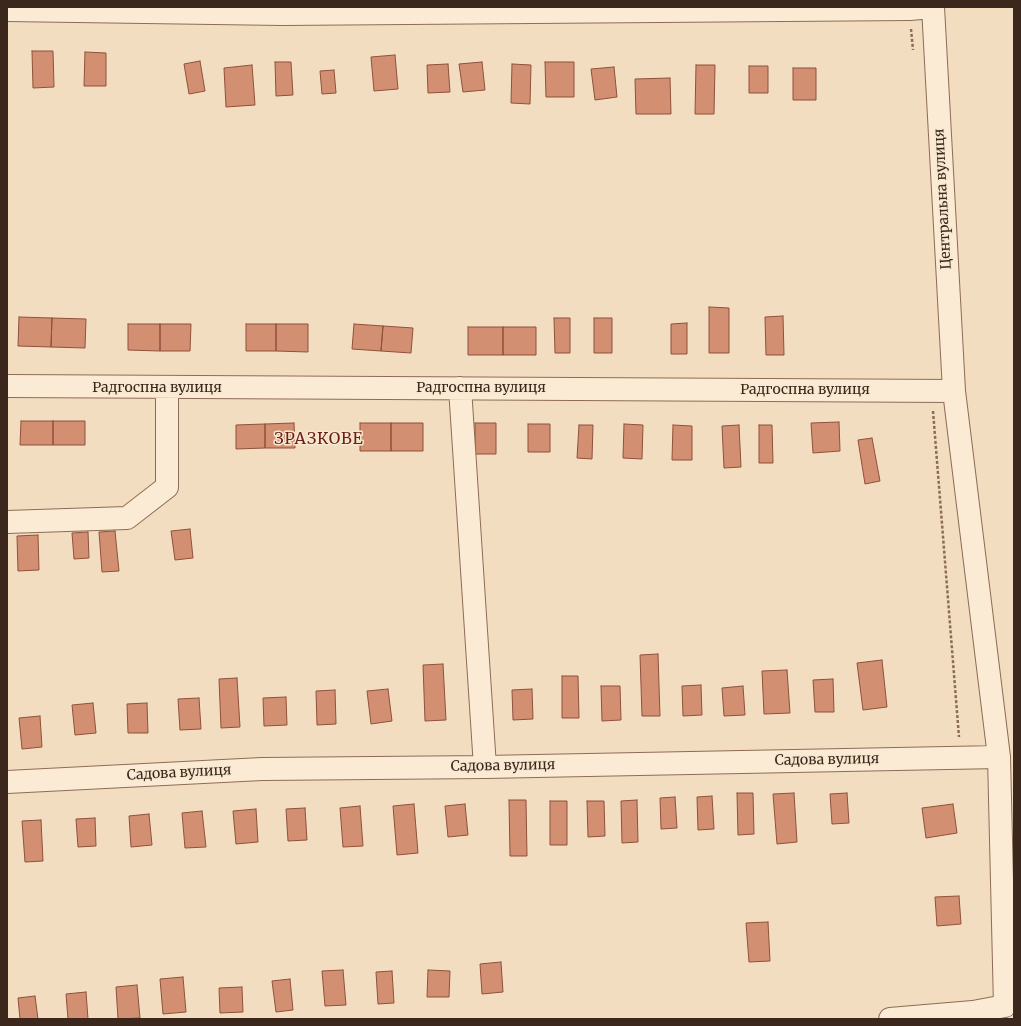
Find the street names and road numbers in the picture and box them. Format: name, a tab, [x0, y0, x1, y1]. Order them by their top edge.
street label: Центральна вулиця	[931, 128, 955, 270]
street label: Радгоспна вулиця	[92, 380, 222, 396]
street label: Радгоспна вулиця	[416, 380, 546, 396]
street label: Радгоспна вулиця	[740, 382, 870, 398]
street label: Садова вулиця	[775, 751, 879, 769]
street label: Садова вулиця	[451, 757, 555, 775]
street label: Садова вулиця	[126, 762, 232, 784]

